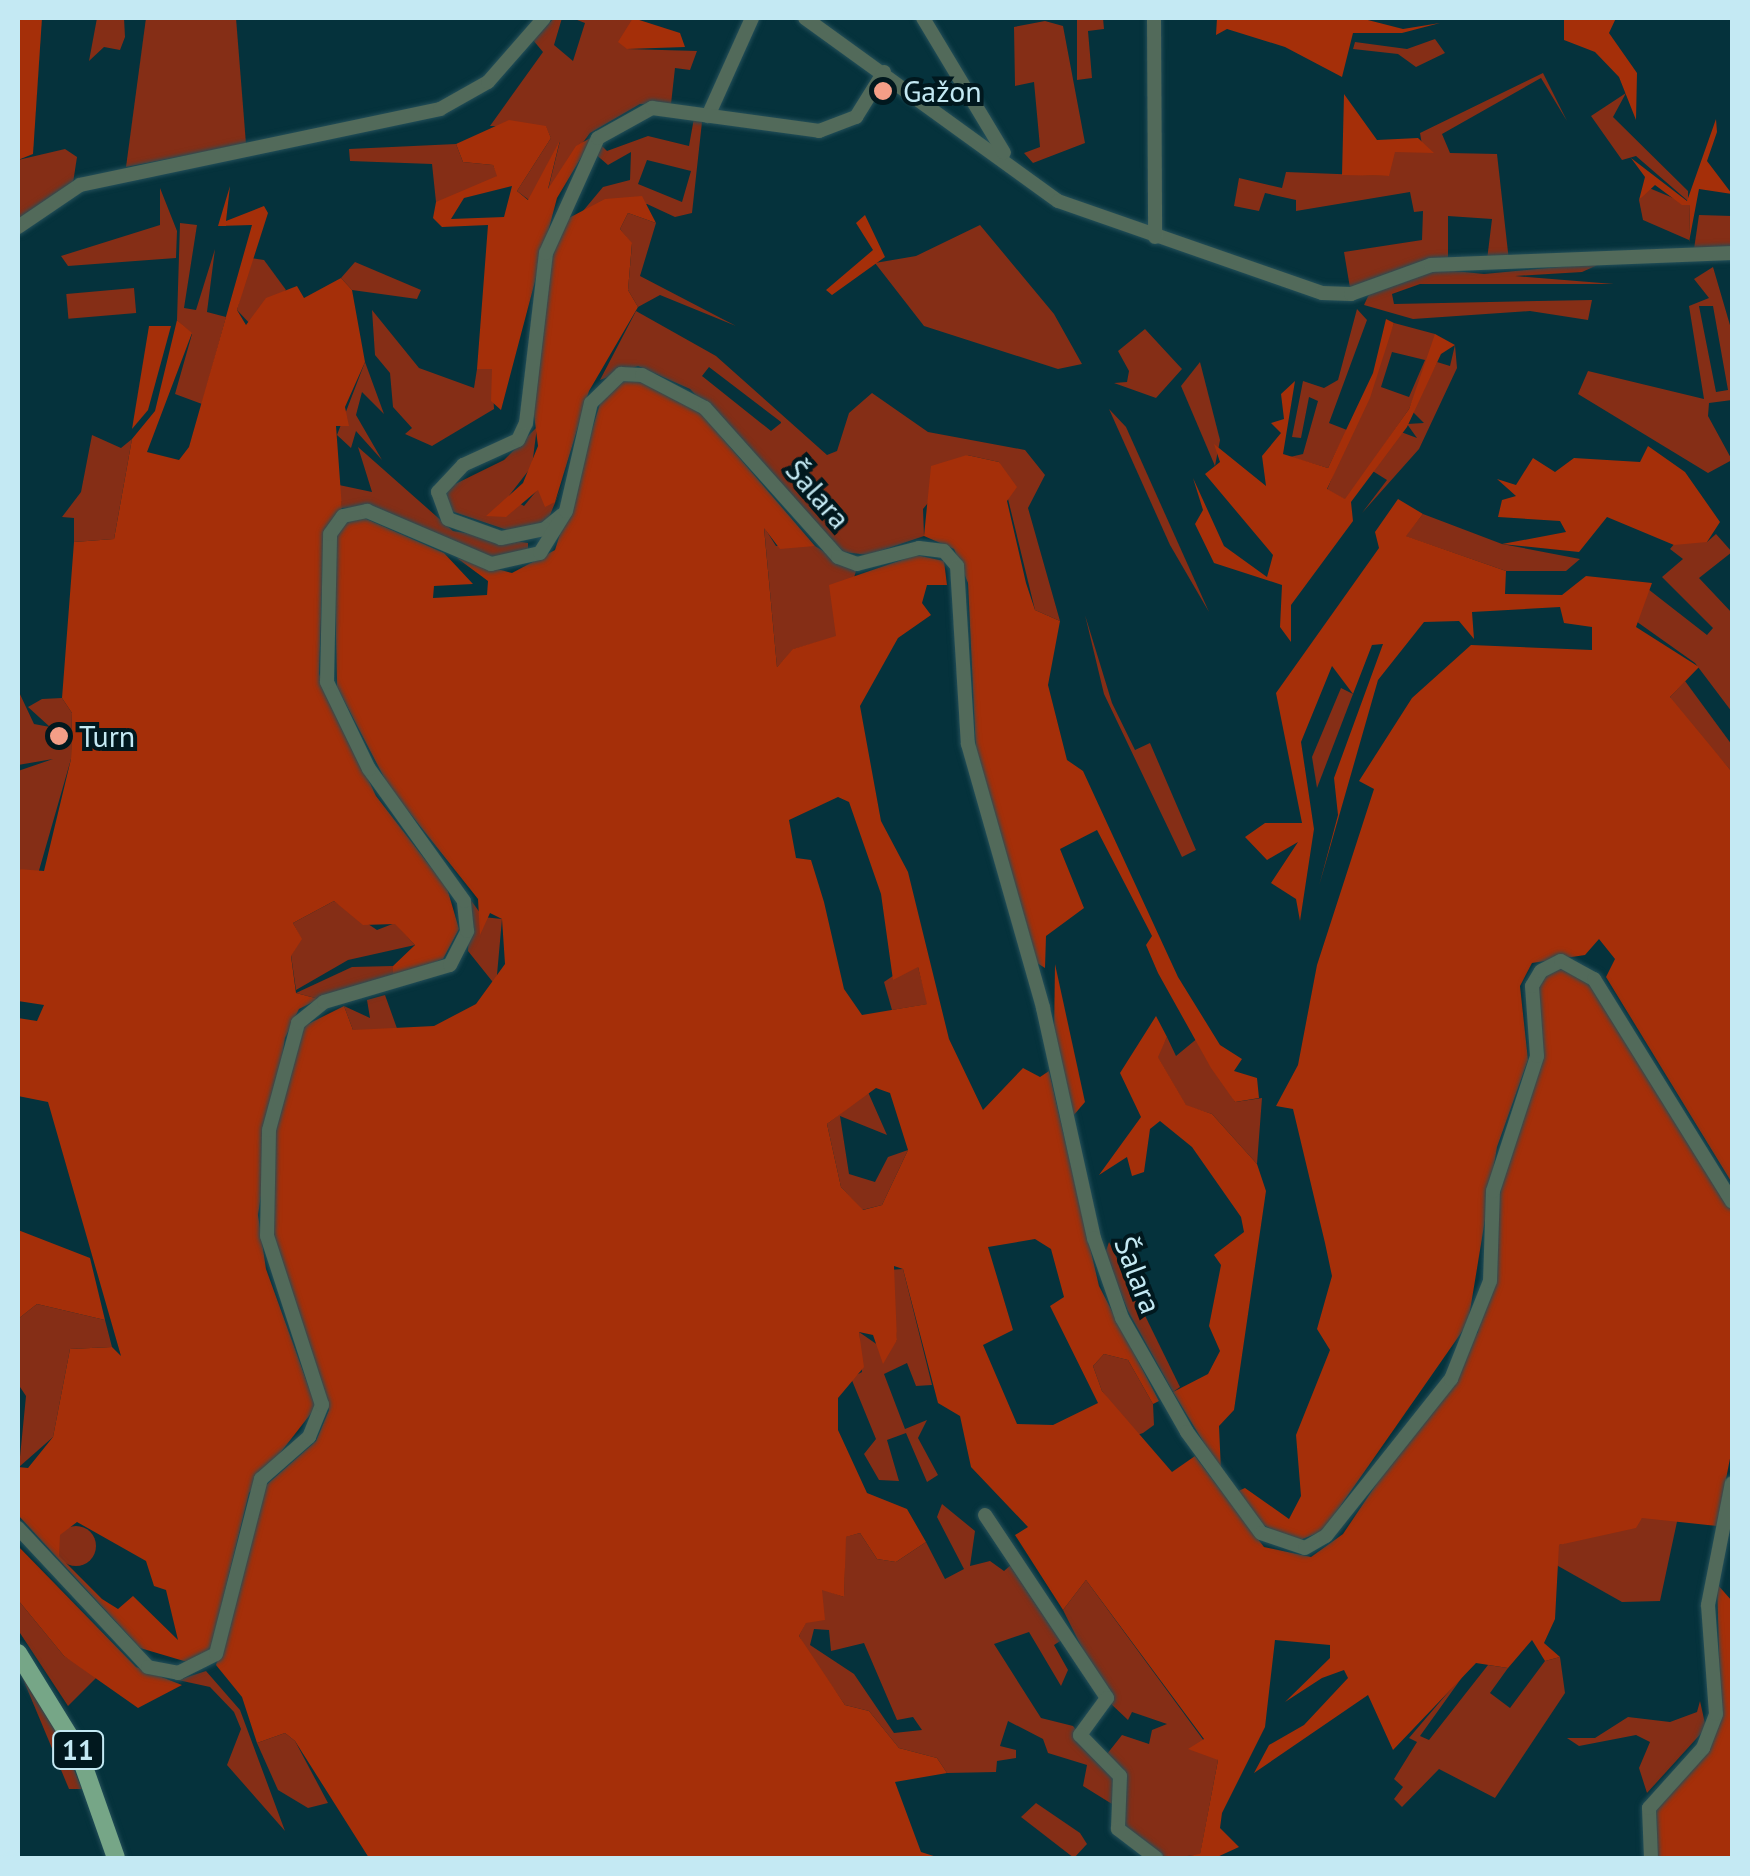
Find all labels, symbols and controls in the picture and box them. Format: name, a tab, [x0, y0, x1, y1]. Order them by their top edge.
place label: Gažon	[903, 73, 982, 109]
marker: Gažon	[872, 80, 894, 102]
street label: Šalara	[778, 452, 858, 536]
place label: Turn	[79, 718, 135, 754]
marker: Turn	[48, 725, 70, 747]
street label: Šalara	[1107, 1231, 1169, 1319]
road number: 11	[50, 1727, 106, 1773]

